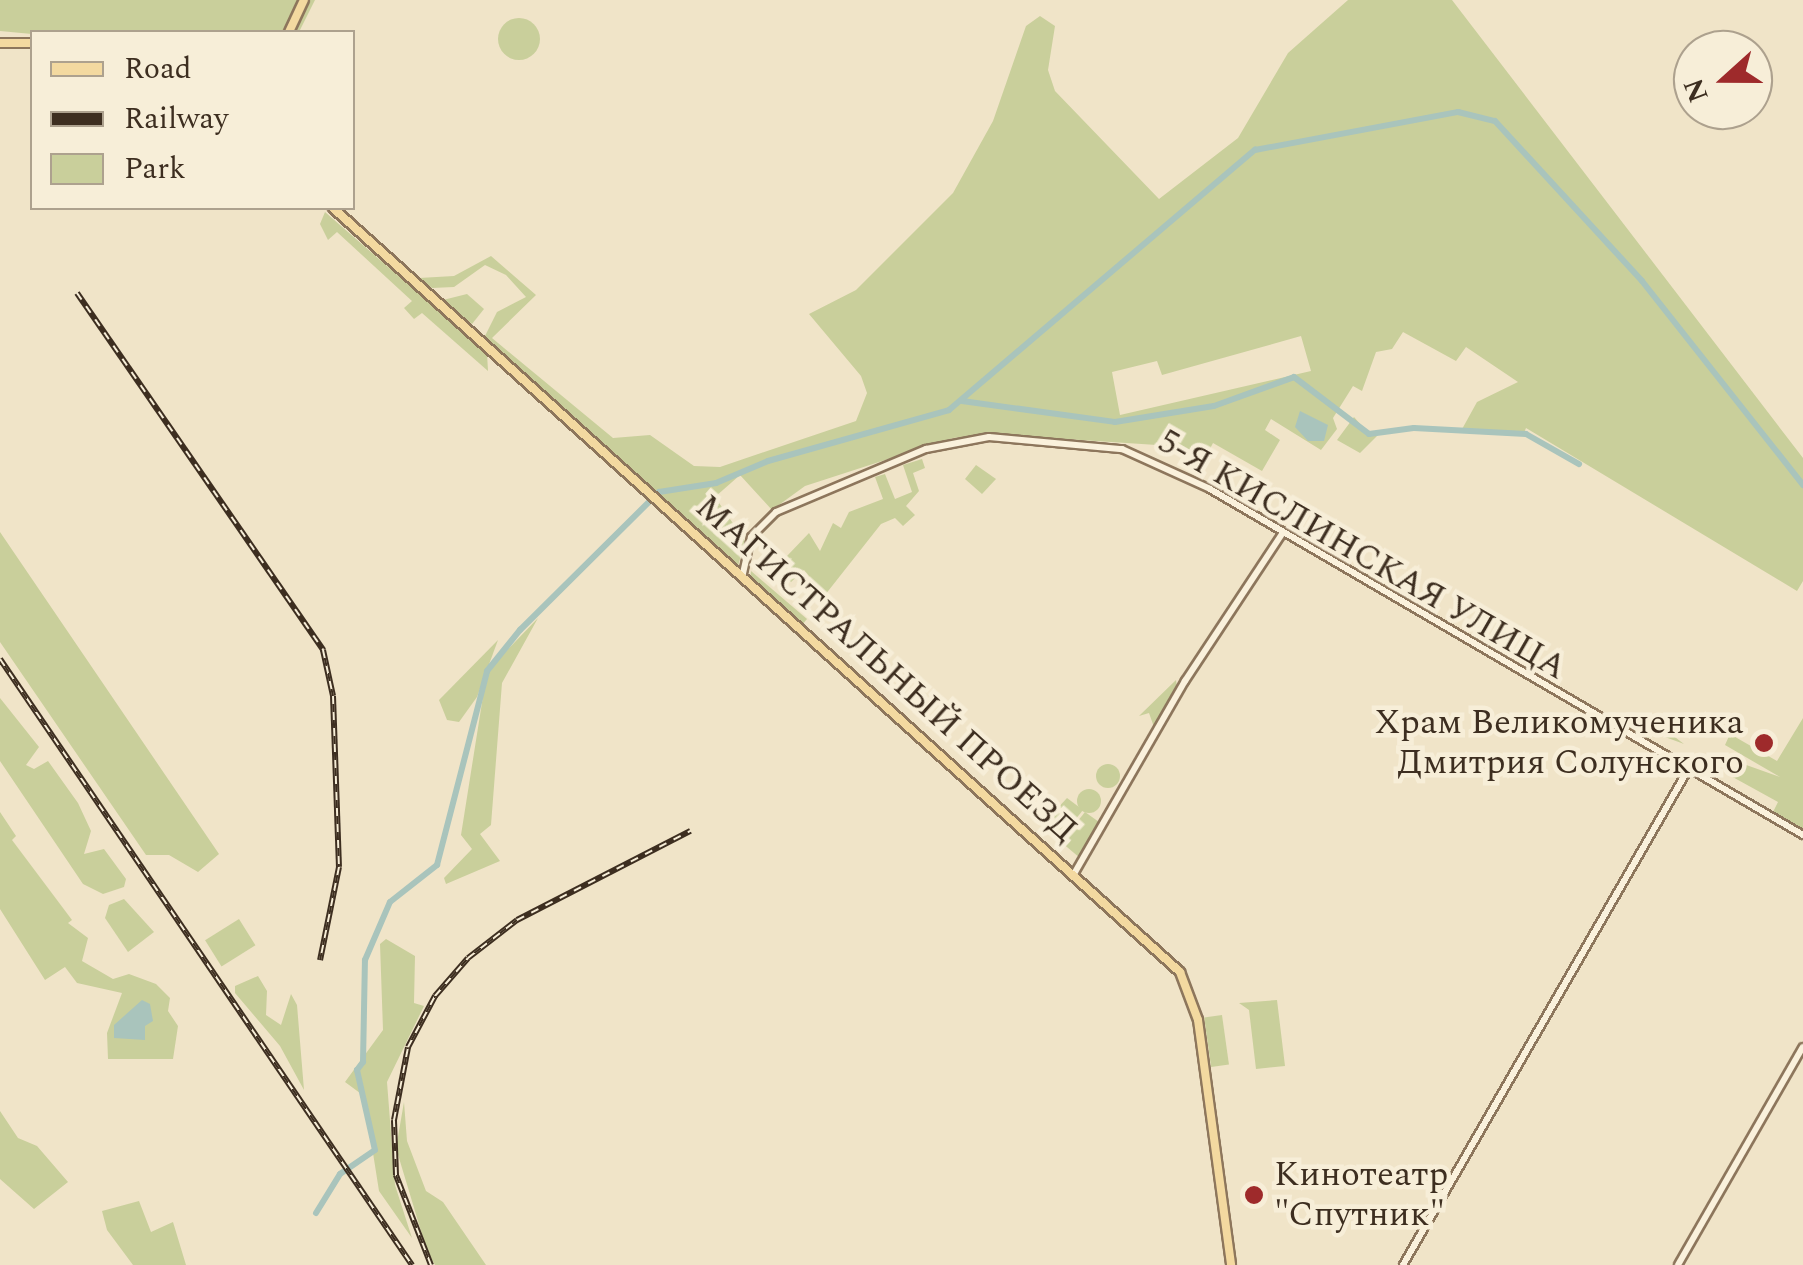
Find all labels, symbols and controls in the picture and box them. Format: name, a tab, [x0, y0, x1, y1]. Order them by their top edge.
legend	[30, 30, 355, 210]
north arrow	[1673, 30, 1773, 130]
text: Road	[124, 46, 192, 92]
text: N	[1672, 72, 1721, 109]
text: Railway	[124, 96, 229, 142]
text: Park	[124, 146, 186, 192]
street label: 5-Я КИСЛИНСКАЯ УЛИЦА	[1150, 421, 1574, 689]
street label: МАГИСТРАЛЬНЫЙ ПРОЕЗД	[686, 486, 1086, 852]
place label: Храм Великомученика Дмитрия Солунского	[1375, 702, 1744, 784]
marker: Храм Великомученика Дмитрия Солунского	[1753, 732, 1775, 754]
place label: Кинотеатр "Спутник"	[1274, 1154, 1448, 1236]
marker: Кинотеатр "Спутник"	[1243, 1184, 1265, 1206]

